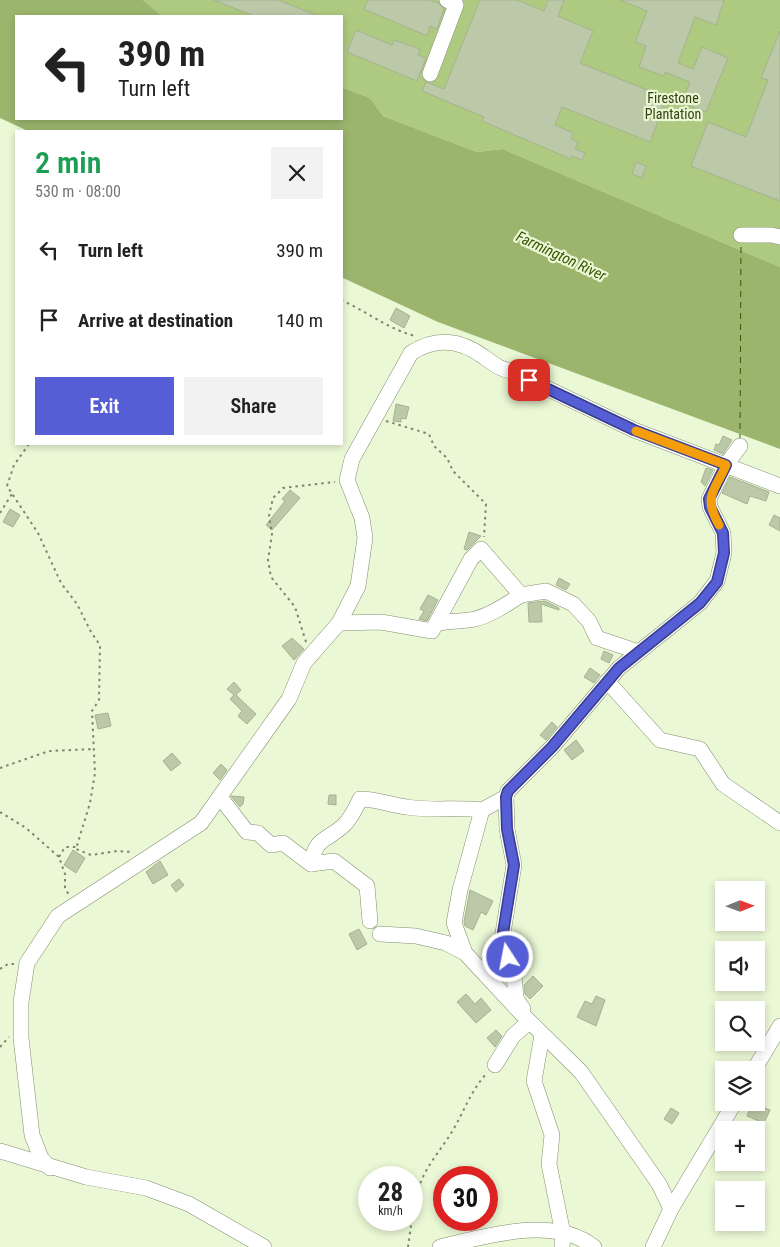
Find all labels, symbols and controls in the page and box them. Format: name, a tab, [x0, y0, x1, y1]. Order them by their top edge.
text: 390 m	[118, 34, 205, 75]
icon: left	[35, 35, 100, 100]
text: Turn left	[118, 76, 190, 101]
park label: Firestone Plantation	[645, 90, 701, 122]
text: 2 min	[35, 145, 101, 180]
button: close	[271, 147, 323, 199]
text: 530 m · 08:00	[35, 182, 121, 201]
water label: Farmington River	[513, 227, 609, 285]
icon: left	[35, 236, 63, 264]
text: Turn left	[78, 239, 143, 262]
text: 390 m	[276, 239, 323, 262]
icon: arrive	[35, 306, 63, 334]
text: Arrive at destination	[78, 309, 233, 332]
text: 140 m	[276, 309, 323, 332]
pin	[508, 359, 550, 401]
icon: arrive	[515, 366, 543, 394]
button: Exit	[35, 377, 174, 435]
button: Share	[184, 377, 323, 435]
north arrow	[715, 881, 765, 931]
map controls	[715, 881, 765, 1231]
position arrow	[481, 930, 533, 982]
button: sound	[715, 941, 765, 991]
button: search	[715, 1001, 765, 1051]
button: layers	[715, 1061, 765, 1111]
button: +	[715, 1121, 765, 1171]
speed limit sign: 30	[433, 1166, 498, 1231]
text: 28	[378, 1178, 403, 1207]
button: −	[715, 1181, 765, 1231]
text: km/h	[378, 1204, 403, 1218]

